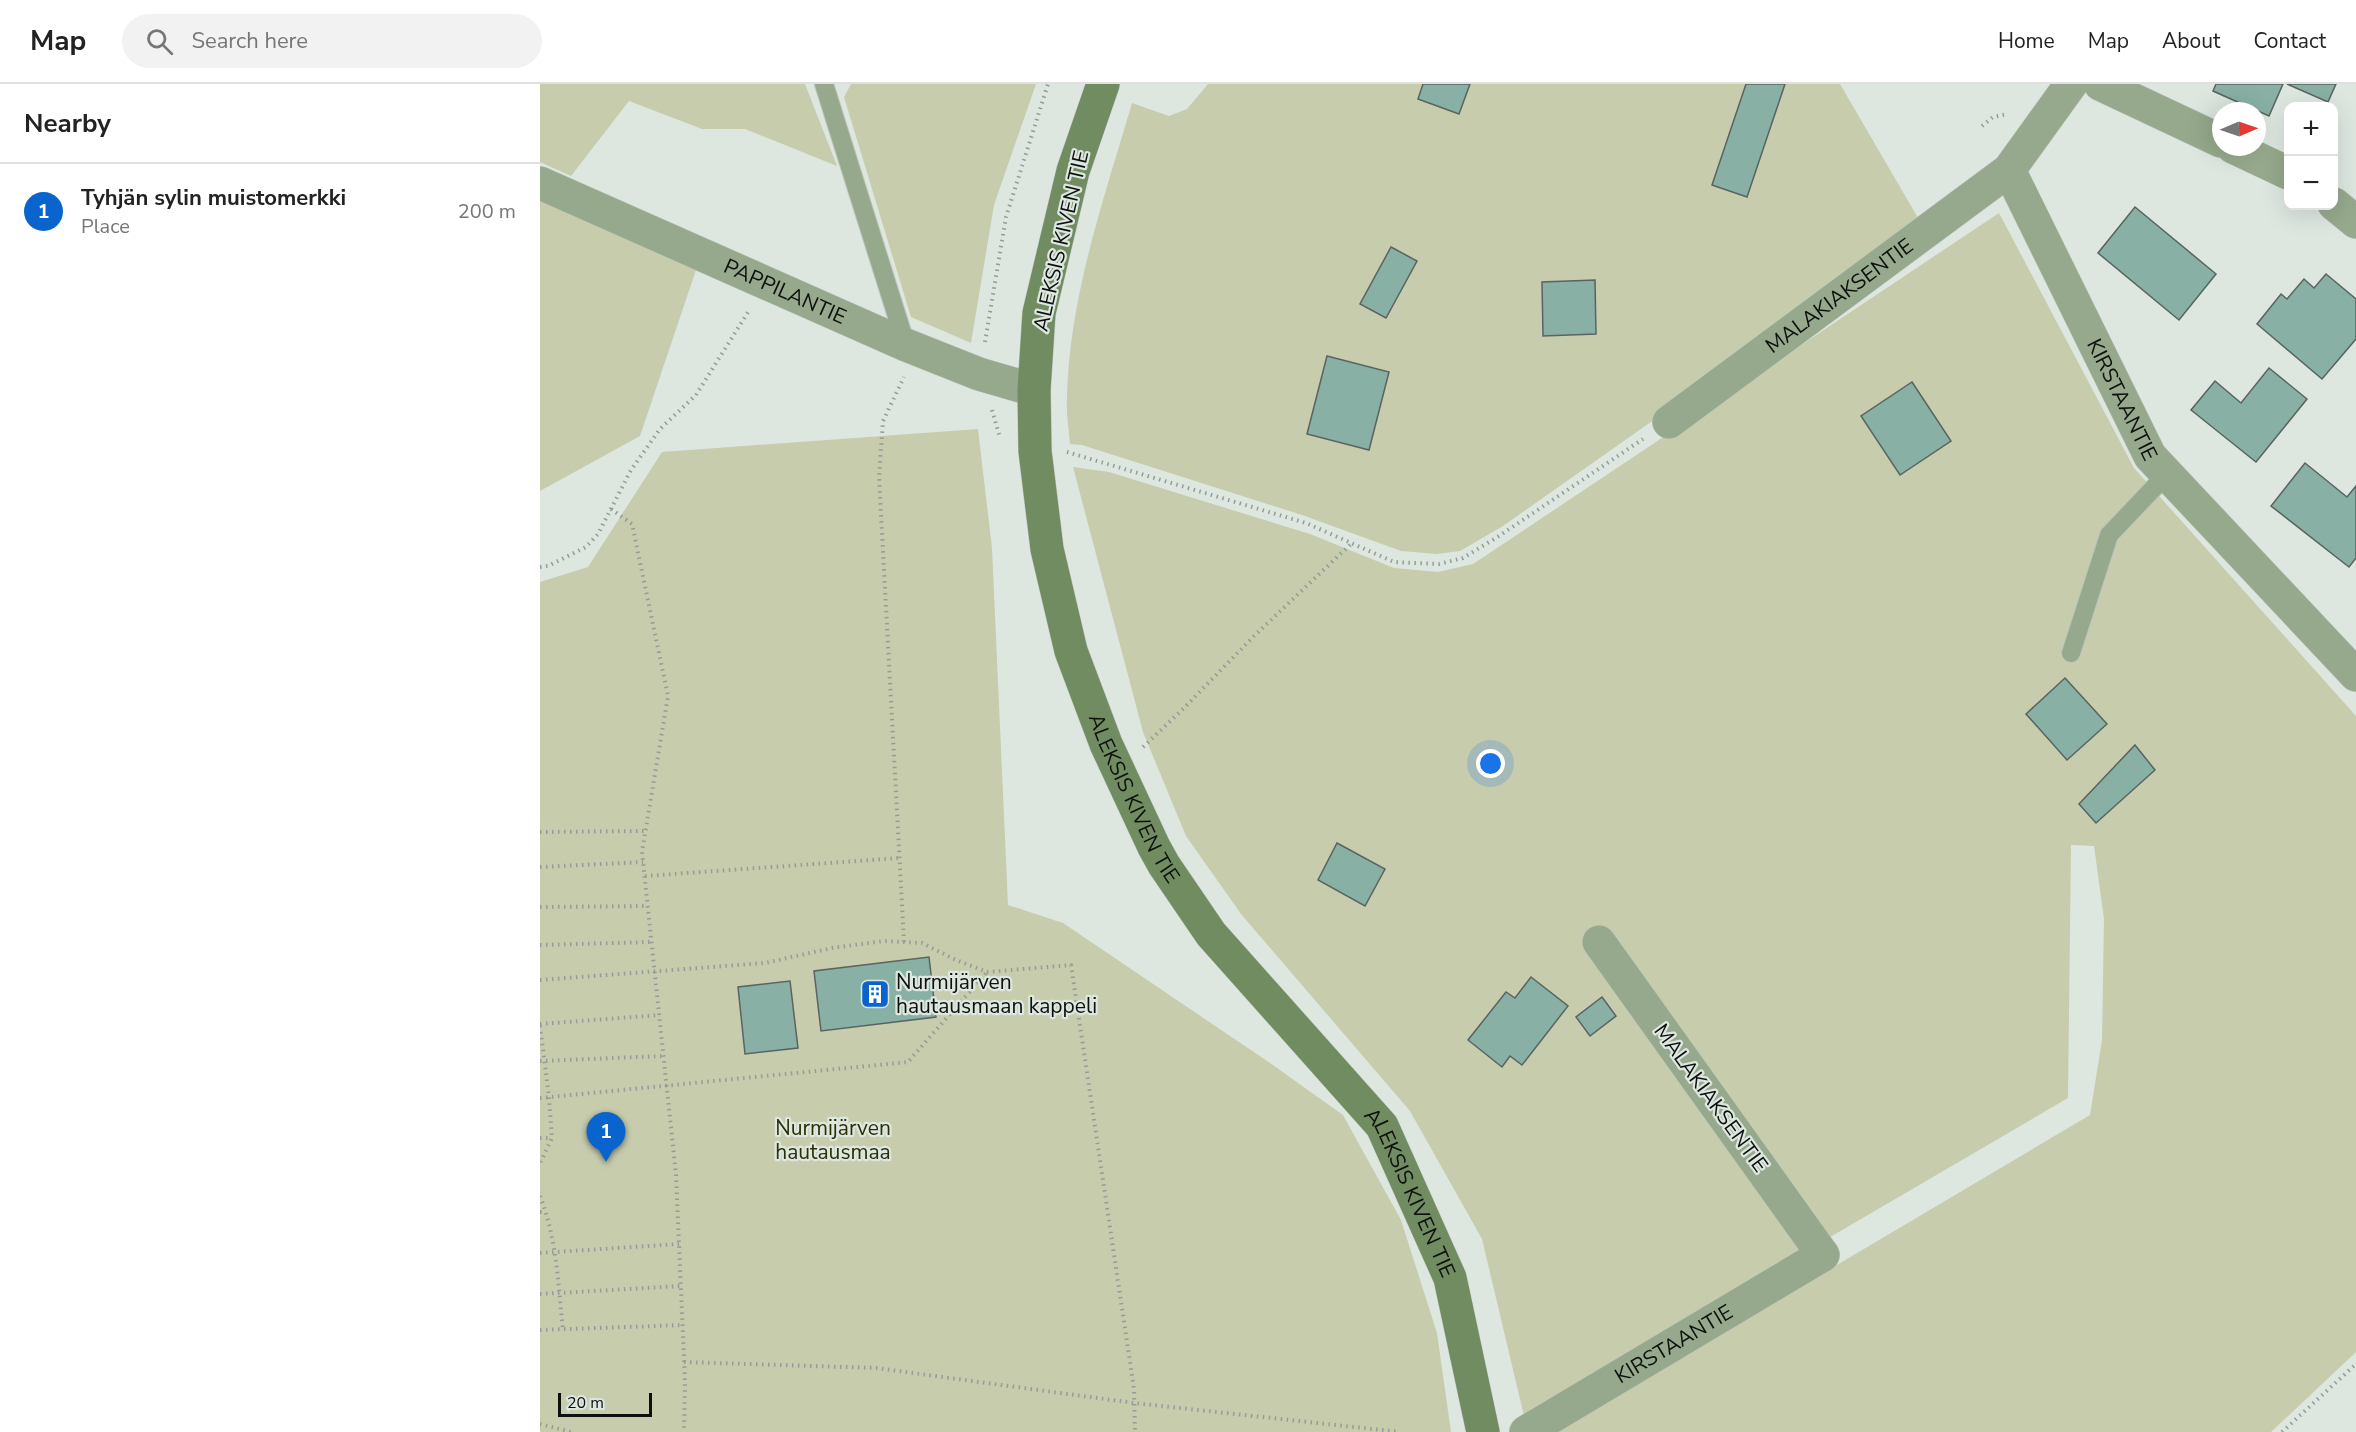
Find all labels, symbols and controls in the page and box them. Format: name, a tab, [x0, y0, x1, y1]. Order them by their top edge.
search box	[122, 14, 542, 68]
text: Map	[30, 22, 86, 60]
icon: search	[143, 25, 176, 58]
text: Search here	[191, 26, 308, 56]
text: Home	[1998, 27, 2055, 55]
text: Map	[2088, 27, 2129, 55]
text: About	[2162, 27, 2220, 55]
text: Contact	[2253, 27, 2326, 55]
north arrow	[2212, 102, 2266, 156]
map controls	[2284, 102, 2338, 210]
button: +	[2284, 102, 2338, 156]
text: Nearby	[24, 106, 111, 141]
street label: ALEKSIS KIVEN TIE	[1027, 148, 1095, 334]
button: −	[2284, 156, 2338, 210]
text: Tyhjän sylin muistomerkki	[81, 183, 346, 213]
text: 1	[38, 198, 50, 225]
text: 200 m	[458, 198, 516, 225]
text: Place	[81, 213, 130, 240]
street label: MALAKIAKSENTIE	[1760, 232, 1919, 360]
street label: PAPPILANTIE	[719, 252, 851, 331]
street label: KIRSTAANTIE	[2080, 334, 2164, 465]
street label: ALEKSIS KIVEN TIE	[1082, 710, 1186, 889]
your location	[1476, 749, 1505, 778]
place label: Nurmijärven hautausmaan kappeli	[896, 968, 1097, 1020]
building icon: Nurmijärven hautausmaan kappeli	[859, 978, 891, 1010]
street label: MALAKIAKSENTIE	[1648, 1018, 1774, 1178]
street label: ALEKSIS KIVEN TIE	[1358, 1102, 1462, 1282]
pin: 1	[586, 1112, 626, 1162]
park label: Nurmijärven hautausmaa	[775, 1114, 891, 1166]
street label: KIRSTAANTIE	[1610, 1298, 1738, 1390]
scale bar	[558, 1390, 652, 1418]
text: 20 m	[567, 1392, 604, 1414]

